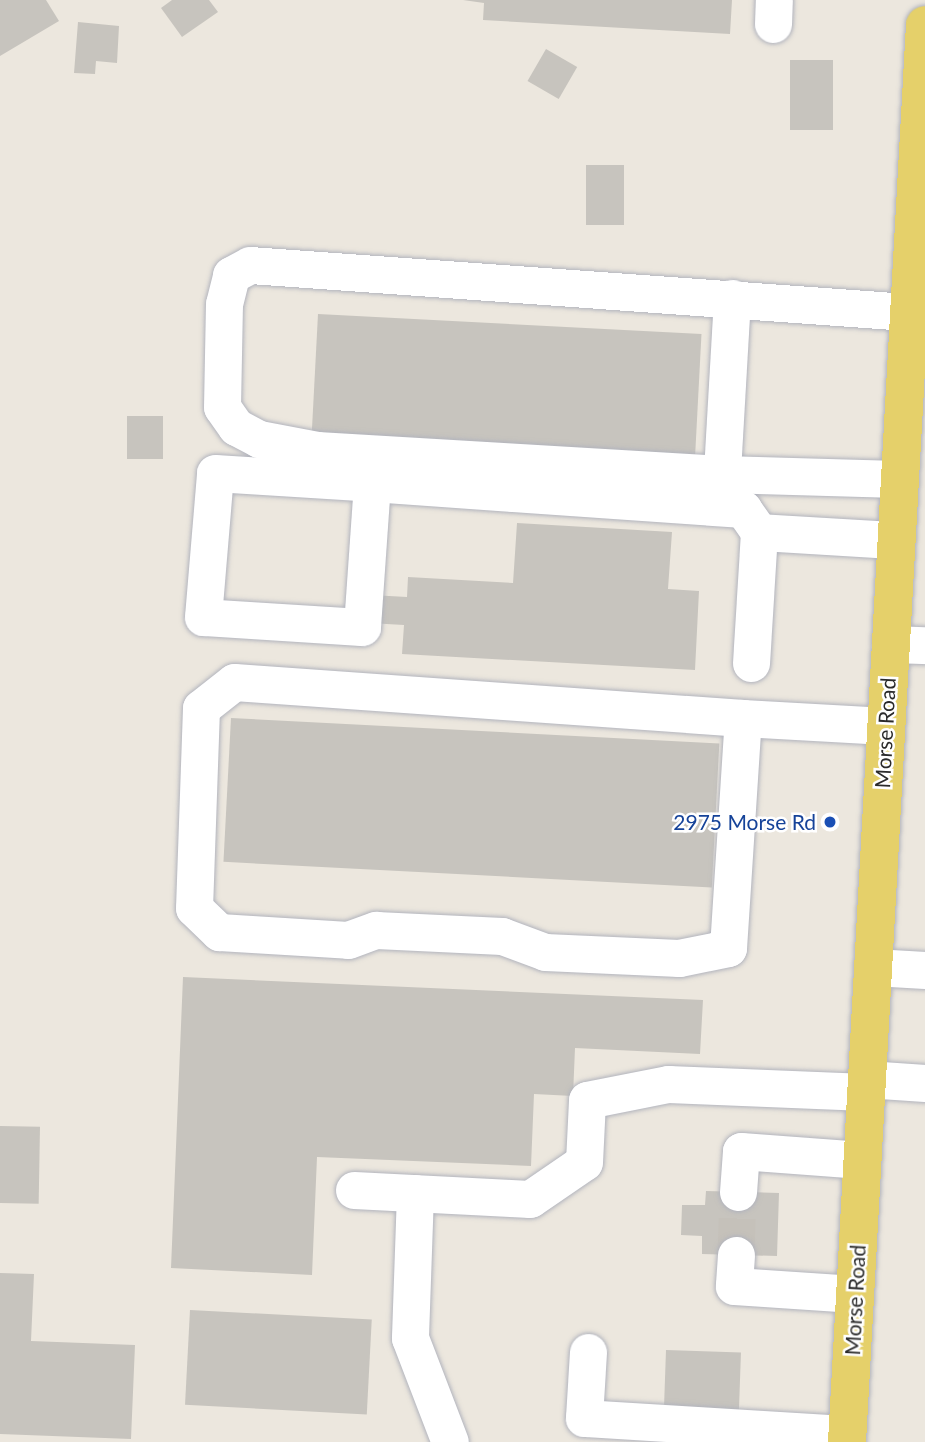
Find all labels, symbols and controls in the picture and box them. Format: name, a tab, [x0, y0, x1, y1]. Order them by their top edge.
street label: Morse Road	[870, 677, 900, 789]
place label: 2975 Morse Rd	[673, 809, 816, 835]
marker: 2975 Morse Rd	[822, 814, 838, 830]
street label: Morse Road	[840, 1244, 870, 1356]

